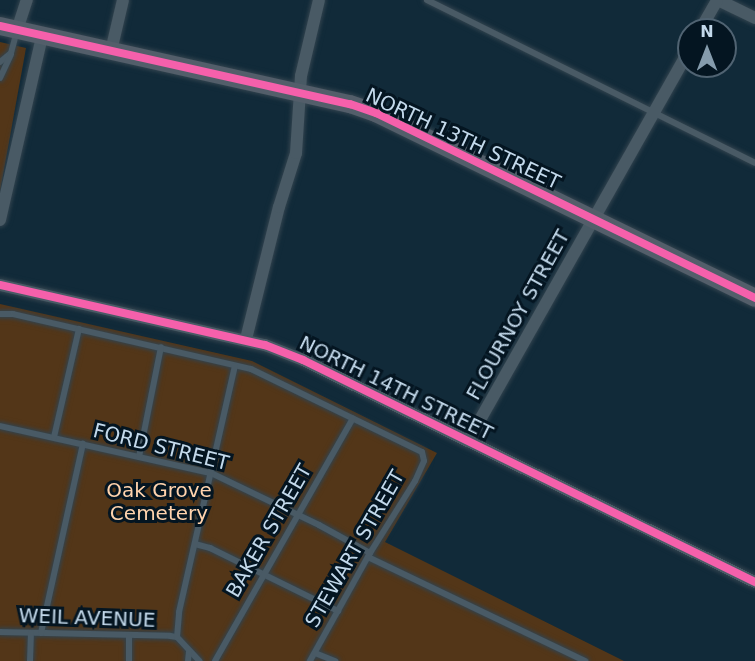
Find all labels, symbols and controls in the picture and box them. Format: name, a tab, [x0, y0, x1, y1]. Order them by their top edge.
north arrow	[677, 18, 737, 78]
text: N	[700, 22, 714, 41]
street label: NORTH 13TH STREET	[362, 83, 564, 195]
street label: FLOURNOY STREET	[461, 226, 575, 404]
street label: NORTH 14TH STREET	[295, 331, 497, 445]
street label: FORD STREET	[91, 419, 231, 475]
street label: BAKER STREET	[221, 460, 317, 602]
street label: STEWART STREET	[300, 466, 410, 632]
park label: Oak Grove Cemetery	[106, 479, 212, 526]
street label: WEIL AVENUE	[18, 604, 156, 632]

